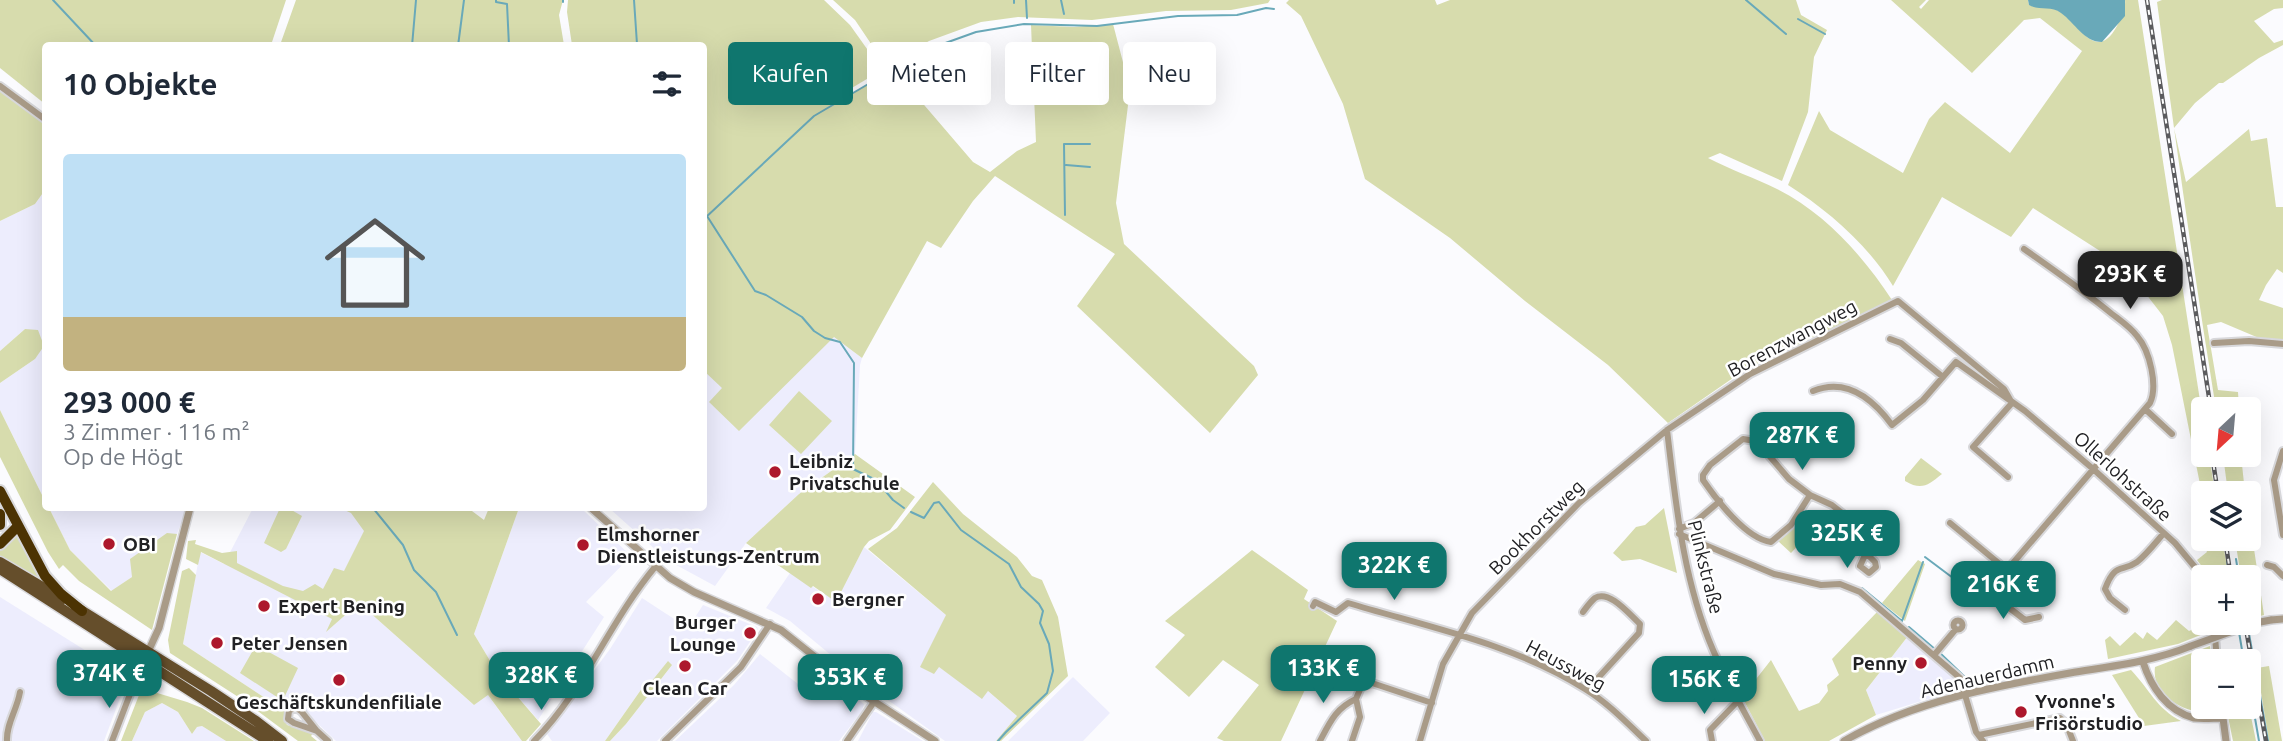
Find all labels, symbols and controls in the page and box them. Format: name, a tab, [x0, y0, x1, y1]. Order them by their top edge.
chip: Kaufen	[728, 42, 853, 105]
chip: Mieten	[867, 42, 991, 105]
chip: Filter	[1005, 42, 1109, 105]
chip: Neu	[1123, 42, 1216, 105]
icon: filters	[648, 65, 686, 103]
text: 10 Objekte	[63, 67, 218, 101]
icon: home	[312, 200, 438, 326]
pin: 293K €	[2073, 252, 2187, 311]
text: 293K €	[2094, 261, 2166, 286]
street label: Borenzwangweg	[1724, 295, 1860, 381]
text: 293 000 €	[63, 385, 196, 419]
north arrow	[2191, 397, 2261, 467]
map controls	[2191, 397, 2261, 719]
pin: 287K €	[1745, 412, 1859, 472]
text: 3 Zimmer · 116 m²	[63, 419, 250, 444]
text: 287K €	[1766, 422, 1838, 447]
street label: Ollerlohstraße	[2070, 426, 2176, 526]
text: Op de Högt	[63, 444, 183, 469]
place label: Leibniz Privatschule	[789, 450, 900, 494]
marker: Leibniz Privatschule	[767, 464, 783, 480]
street label: Bookhorstweg	[1484, 475, 1588, 579]
button: layers	[2191, 481, 2261, 551]
pin: 325K €	[1790, 510, 1904, 570]
street label: Plinkstraße	[1684, 518, 1728, 616]
text: 325K €	[1811, 520, 1883, 545]
place label: Elmshorner Dienstleistungs-Zentrum	[597, 523, 820, 567]
place label: OBI	[123, 533, 156, 555]
marker: OBI	[101, 536, 117, 552]
marker: Elmshorner Dienstleistungs-Zentrum	[575, 537, 591, 553]
pin: 322K €	[1337, 542, 1451, 602]
text: 322K €	[1358, 552, 1430, 577]
pin: 216K €	[1946, 562, 2060, 621]
button: +	[2191, 565, 2261, 635]
text: 216K €	[1967, 571, 2039, 596]
place label: Bergner	[832, 588, 904, 610]
marker: Bergner	[810, 591, 826, 607]
place label: Expert Bening	[278, 595, 405, 617]
marker: Expert Bening	[256, 598, 272, 614]
place label: Burger Lounge	[670, 611, 736, 655]
marker: Burger Lounge	[742, 625, 758, 641]
place label: Peter Jensen	[231, 632, 348, 654]
marker: Peter Jensen	[209, 635, 225, 651]
street label: Heussweg	[1522, 635, 1610, 695]
pin: 133K €	[1266, 646, 1380, 705]
button: −	[2191, 649, 2261, 719]
pin: 374K €	[52, 650, 166, 710]
street label: Adenauerdamm	[1918, 650, 2056, 702]
pin: 328K €	[484, 652, 598, 712]
place label: Penny	[1852, 652, 1907, 674]
pin: 353K €	[793, 654, 907, 714]
text: 133K €	[1287, 655, 1359, 680]
marker: Penny	[1913, 655, 1929, 671]
pin: 156K €	[1647, 656, 1761, 716]
marker: Clean Car	[677, 658, 693, 674]
text: 374K €	[73, 660, 145, 685]
text: 328K €	[505, 662, 577, 687]
text: 353K €	[814, 664, 886, 689]
text: 156K €	[1668, 666, 1740, 691]
marker: Geschäftskundenfiliale	[331, 672, 347, 688]
place label: Clean Car	[642, 677, 728, 699]
place label: Yvonne's Frisörstudio	[2035, 690, 2143, 734]
place label: Geschäftskundenfiliale	[236, 691, 442, 713]
marker: Yvonne's Frisörstudio	[2013, 704, 2029, 720]

